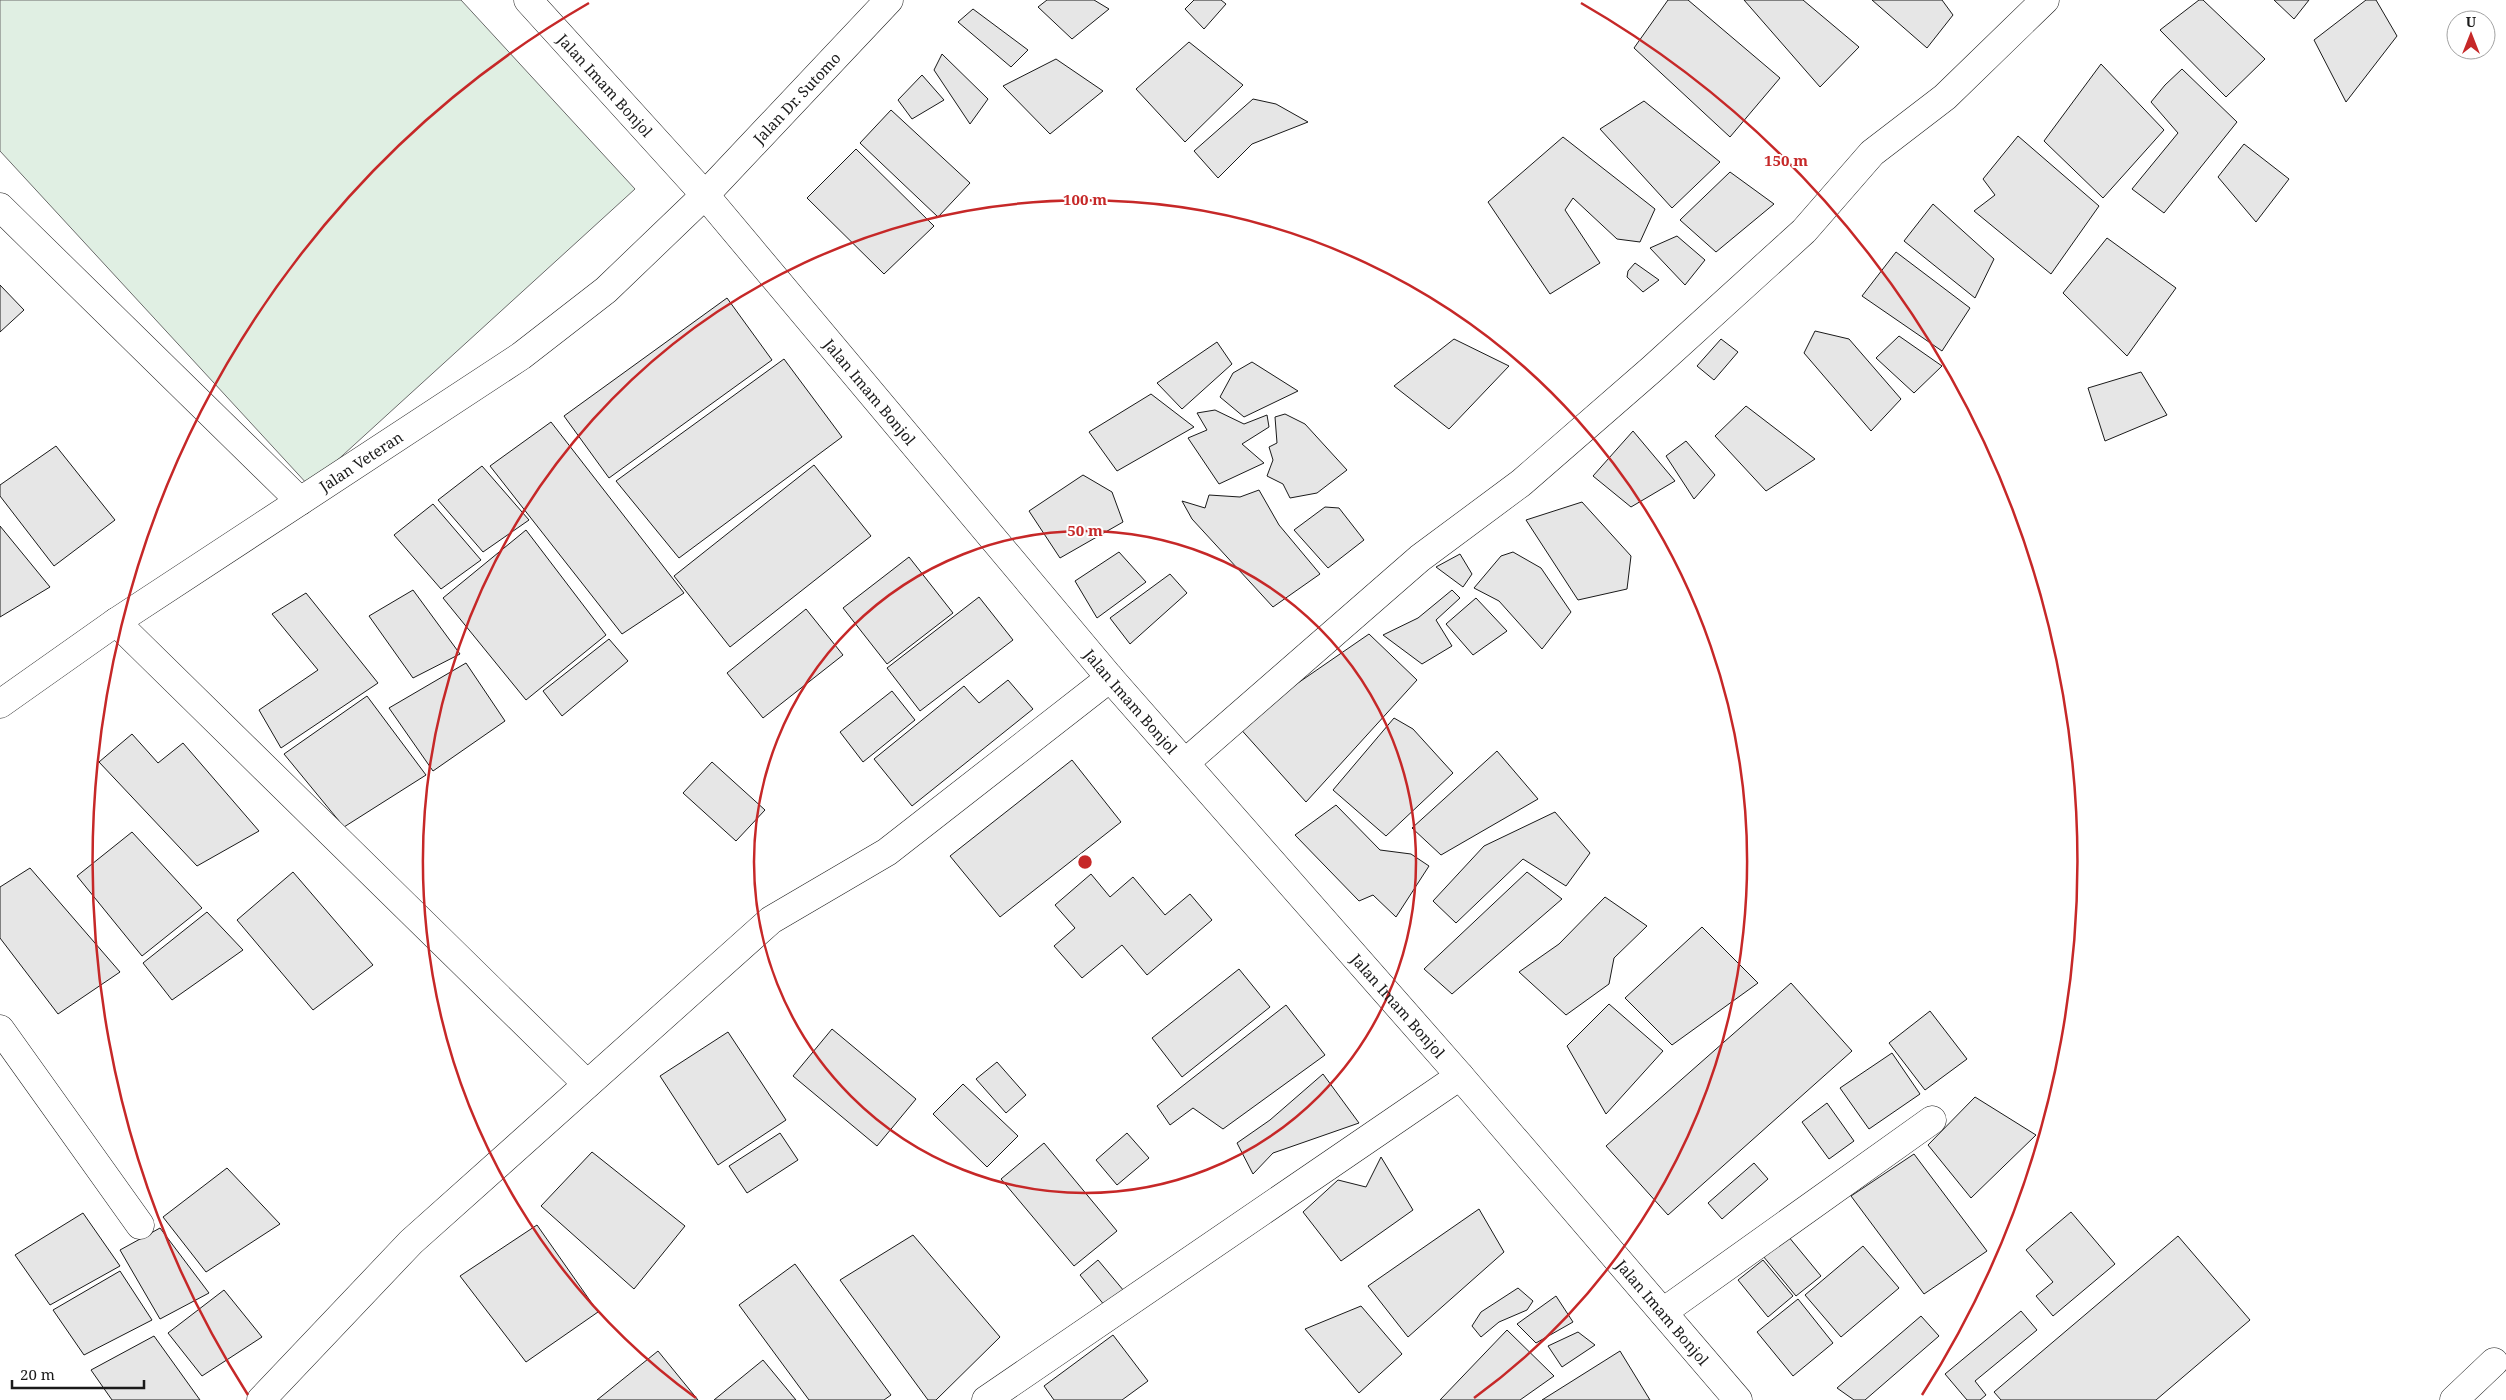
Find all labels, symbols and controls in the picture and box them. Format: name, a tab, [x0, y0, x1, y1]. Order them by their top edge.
north arrow	[2446, 10, 2496, 60]
text: U	[2466, 12, 2477, 31]
street label: Jalan Imam Bonjol	[553, 29, 658, 141]
street label: Jalan Dr. Sutomo	[748, 48, 845, 149]
text: 150 m	[1764, 150, 1808, 170]
text: 100 m	[1063, 189, 1107, 209]
street label: Jalan Imam Bonjol	[819, 334, 920, 449]
street label: Jalan Veteran	[314, 426, 407, 496]
text: 50 m	[1067, 520, 1103, 540]
street label: Jalan Imam Bonjol	[1079, 644, 1182, 758]
centre of rings	[1076, 853, 1094, 871]
street label: Jalan Imam Bonjol	[1346, 948, 1450, 1062]
street label: Jalan Imam Bonjol	[1611, 1255, 1714, 1369]
scale bar	[12, 1358, 145, 1390]
text: 20 m	[20, 1364, 55, 1384]

